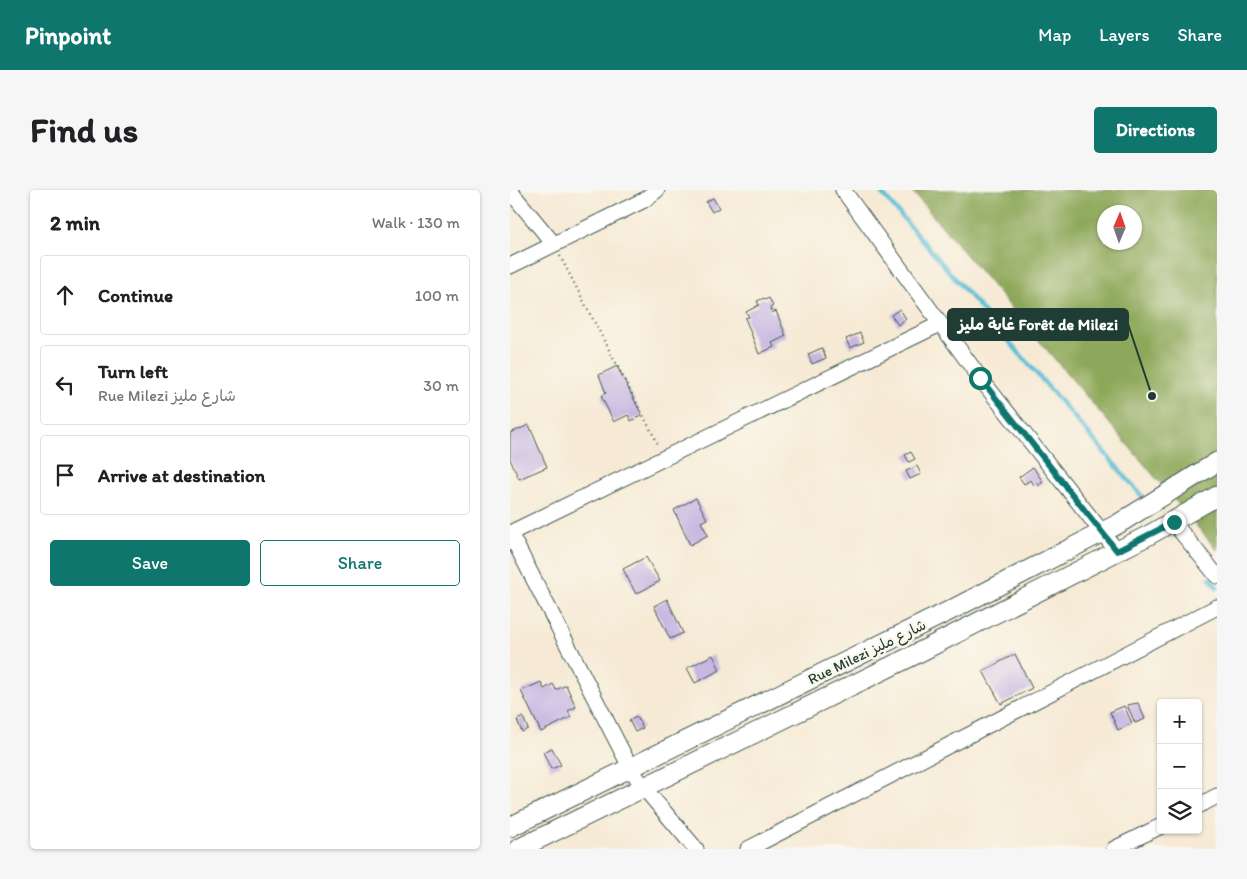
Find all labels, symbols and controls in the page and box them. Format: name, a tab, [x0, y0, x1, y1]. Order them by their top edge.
text: Pinpoint	[25, 21, 111, 50]
text: Map	[1038, 24, 1071, 46]
text: Layers	[1099, 24, 1149, 46]
text: Share	[1177, 24, 1222, 46]
button: Directions	[1094, 107, 1217, 153]
text: Find us	[30, 109, 138, 151]
north arrow	[1097, 205, 1142, 250]
text: 2 min	[50, 210, 100, 235]
text: Walk · 130 m	[372, 213, 460, 232]
icon: ahead	[51, 281, 79, 309]
text: Continue	[98, 284, 173, 307]
text: 100 m	[415, 286, 459, 305]
callout: غابة مليز Forêt de Milezi	[948, 309, 1128, 340]
text: غابة مليز Forêt de Milezi	[956, 315, 1118, 334]
text: Turn left	[98, 360, 168, 383]
route start	[969, 367, 992, 390]
icon: left	[51, 371, 79, 399]
text: 30 m	[423, 376, 459, 395]
text: Rue Milezi شارع مليز	[98, 386, 236, 405]
icon: arrive	[51, 461, 79, 489]
text: Arrive at destination	[98, 464, 265, 487]
route end	[1163, 511, 1186, 534]
button: Save	[50, 540, 250, 586]
button: Share	[260, 540, 460, 586]
street label: Rue Milezi شارع مليز	[805, 616, 929, 689]
map controls	[1157, 699, 1202, 834]
button: +	[1157, 699, 1202, 744]
button: −	[1157, 744, 1202, 789]
button: layers	[1157, 789, 1202, 834]

